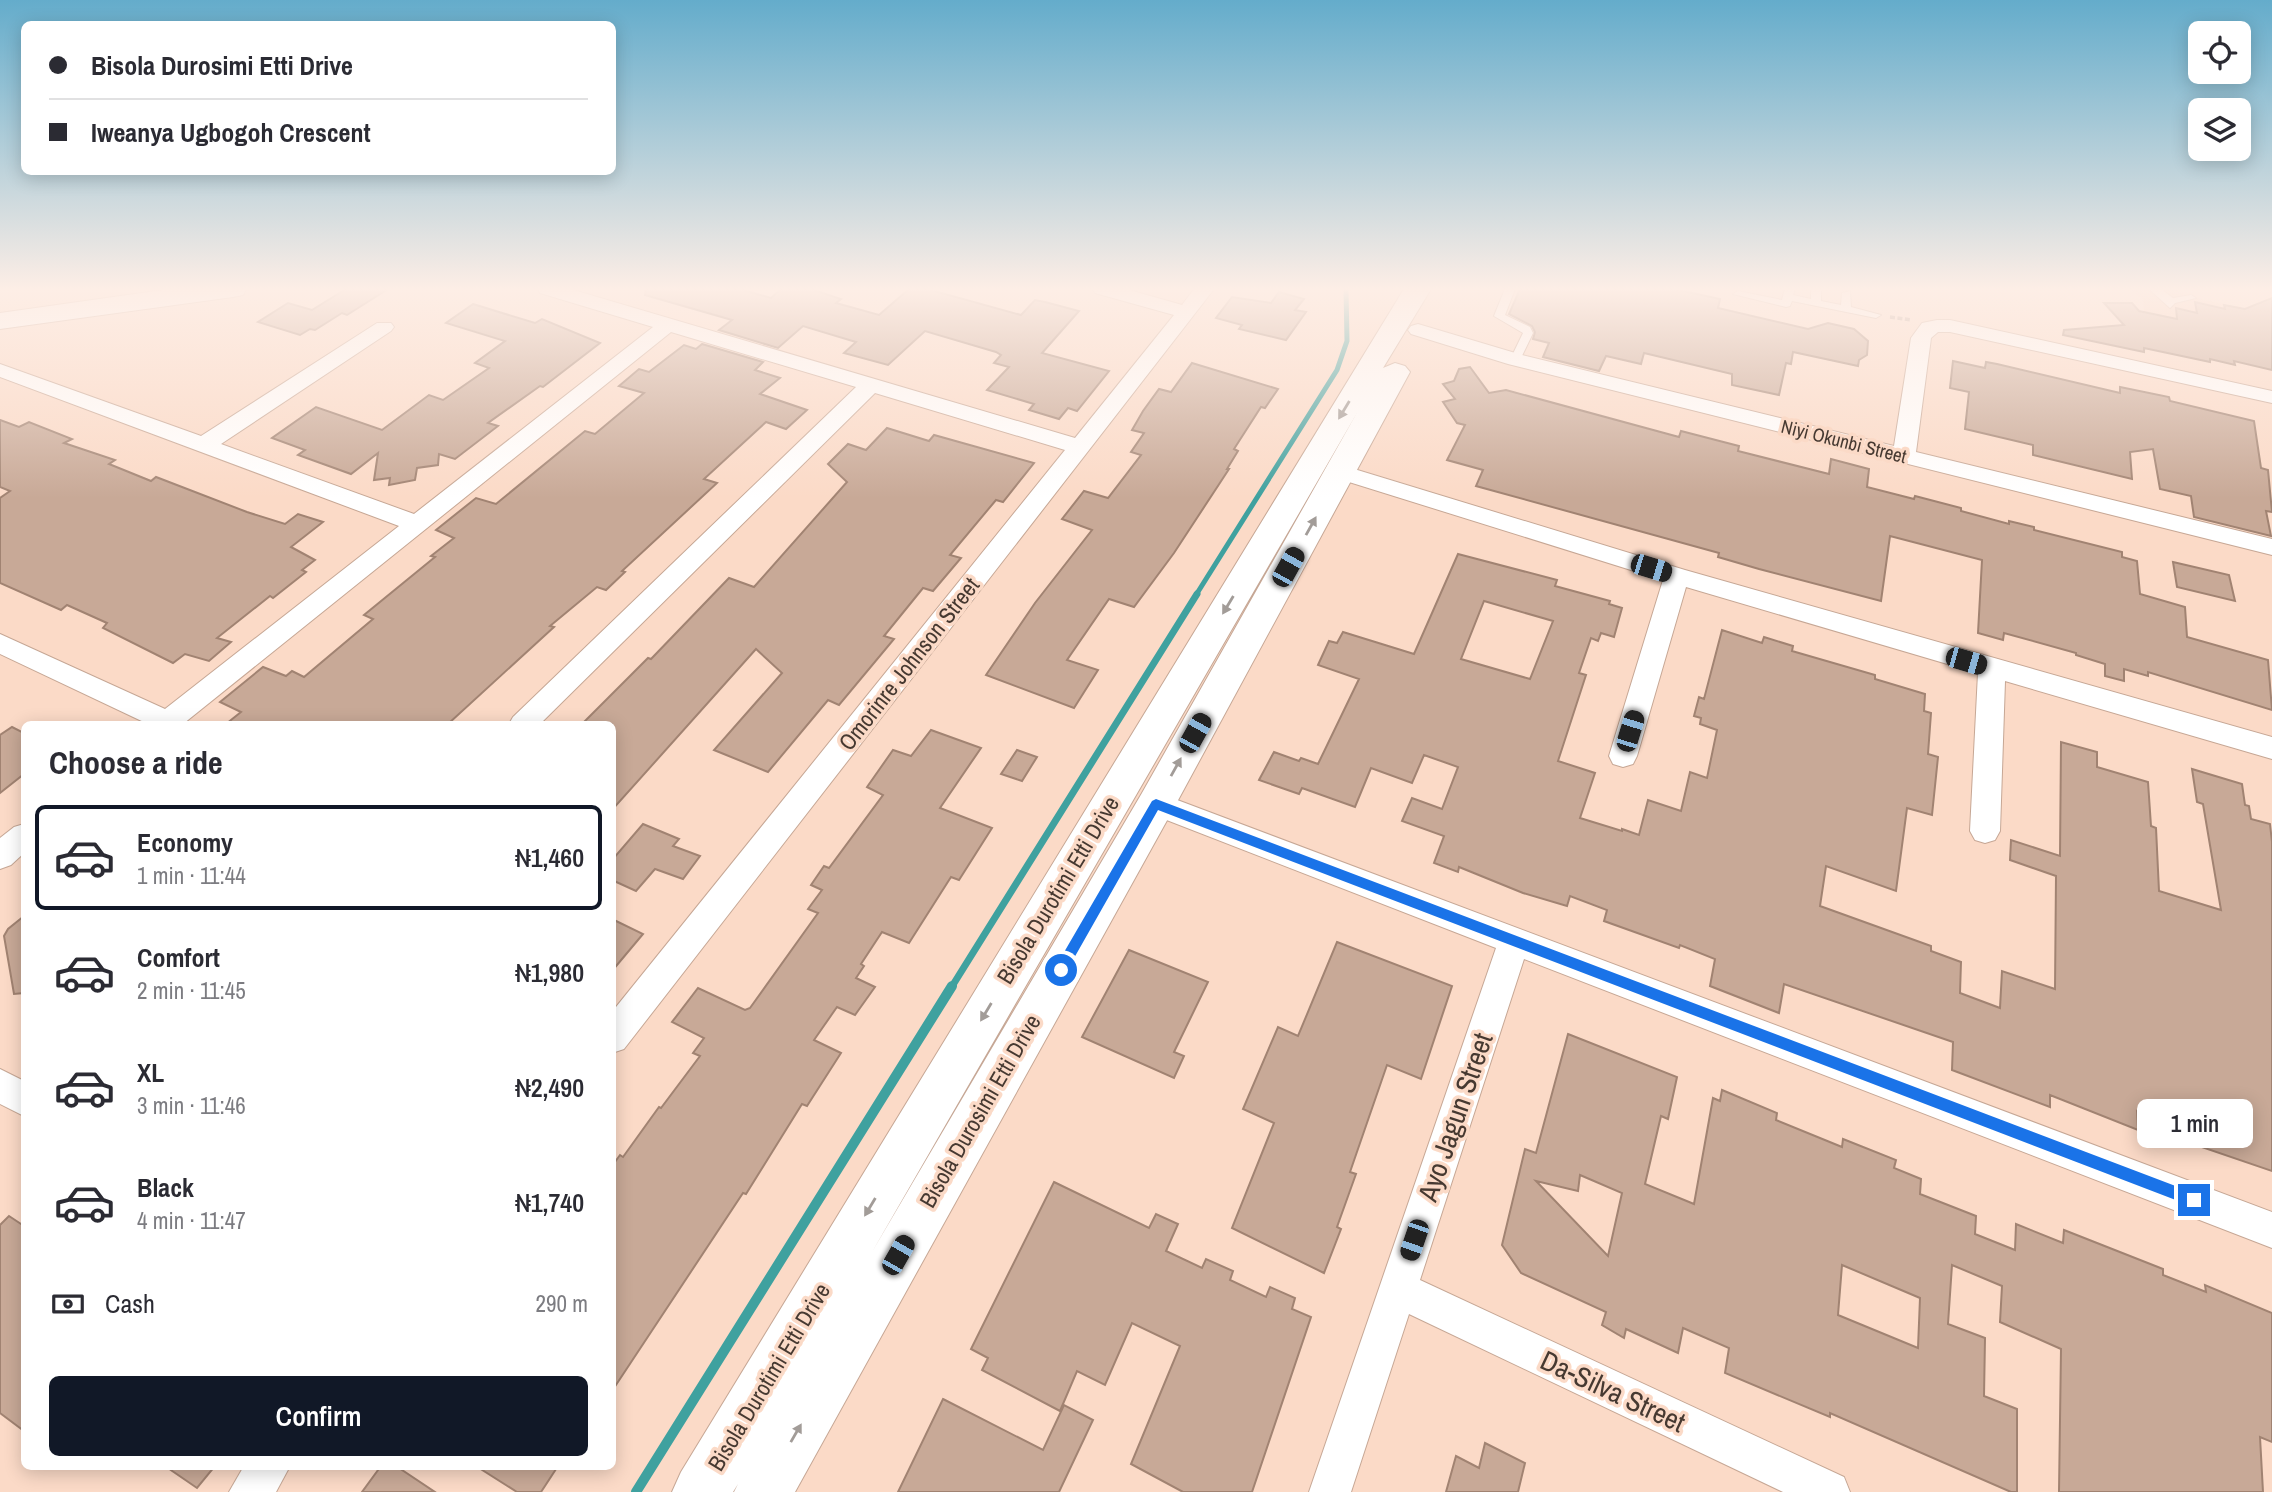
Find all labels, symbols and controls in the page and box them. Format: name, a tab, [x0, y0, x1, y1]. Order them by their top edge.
map controls	[2188, 21, 2251, 161]
button: locate	[2188, 21, 2251, 84]
text: Bisola Durosimi Etti Drive	[91, 48, 353, 83]
button: layers	[2188, 98, 2251, 161]
text: Iweanya Ugbogoh Crescent	[91, 115, 371, 150]
one-way arrow	[1338, 400, 1350, 419]
street label: Niyi Okunbi Street	[1779, 413, 1910, 469]
one-way arrow	[1305, 516, 1317, 535]
car	[1269, 544, 1308, 590]
car	[1628, 552, 1675, 584]
street label: Omorinre Johnson Street	[831, 571, 986, 757]
one-way arrow	[1221, 596, 1234, 615]
car	[1943, 645, 1990, 677]
car	[1614, 708, 1647, 754]
car	[1176, 710, 1215, 756]
text: Choose a ride	[49, 741, 223, 784]
one-way arrow	[1170, 757, 1182, 777]
street label: Bisola Durotimi Etti Drive	[989, 790, 1126, 989]
text: Economy	[137, 825, 233, 860]
icon: car	[53, 826, 116, 889]
text: ₦1,460	[515, 840, 584, 875]
text: 1 min · 11:44	[137, 860, 246, 891]
text: Comfort	[137, 940, 220, 975]
icon: car	[53, 941, 116, 1004]
route start	[1045, 954, 1077, 986]
text: ₦1,980	[515, 955, 584, 990]
text: 2 min · 11:45	[137, 975, 246, 1006]
one-way arrow	[980, 1002, 992, 1021]
street label: Bisola Durosimi Etti Drive	[912, 1009, 1047, 1213]
street label: Ayo Jagun Street	[1408, 1028, 1502, 1207]
text: XL	[137, 1055, 164, 1090]
icon: car	[53, 1056, 116, 1119]
text: ₦2,490	[515, 1070, 584, 1105]
text: 3 min · 11:46	[137, 1090, 246, 1121]
callout: 1 min	[2136, 1098, 2252, 1148]
text: 1 min	[2171, 1108, 2219, 1139]
text: Black	[137, 1170, 194, 1205]
icon: car	[53, 1171, 116, 1234]
route end	[2178, 1184, 2210, 1216]
text: ₦1,740	[515, 1185, 584, 1220]
one-way arrow	[864, 1198, 876, 1217]
text: 4 min · 11:47	[137, 1205, 246, 1236]
car	[1398, 1217, 1431, 1263]
car	[879, 1232, 918, 1278]
street label: Bisola Durotimi Etti Drive	[700, 1277, 837, 1476]
icon: cash	[49, 1285, 87, 1323]
text: Cash	[105, 1286, 155, 1321]
text: 290 m	[536, 1288, 588, 1319]
street label: Da-Silva Street	[1534, 1341, 1692, 1441]
button: Confirm	[49, 1376, 588, 1456]
one-way arrow	[790, 1423, 802, 1442]

